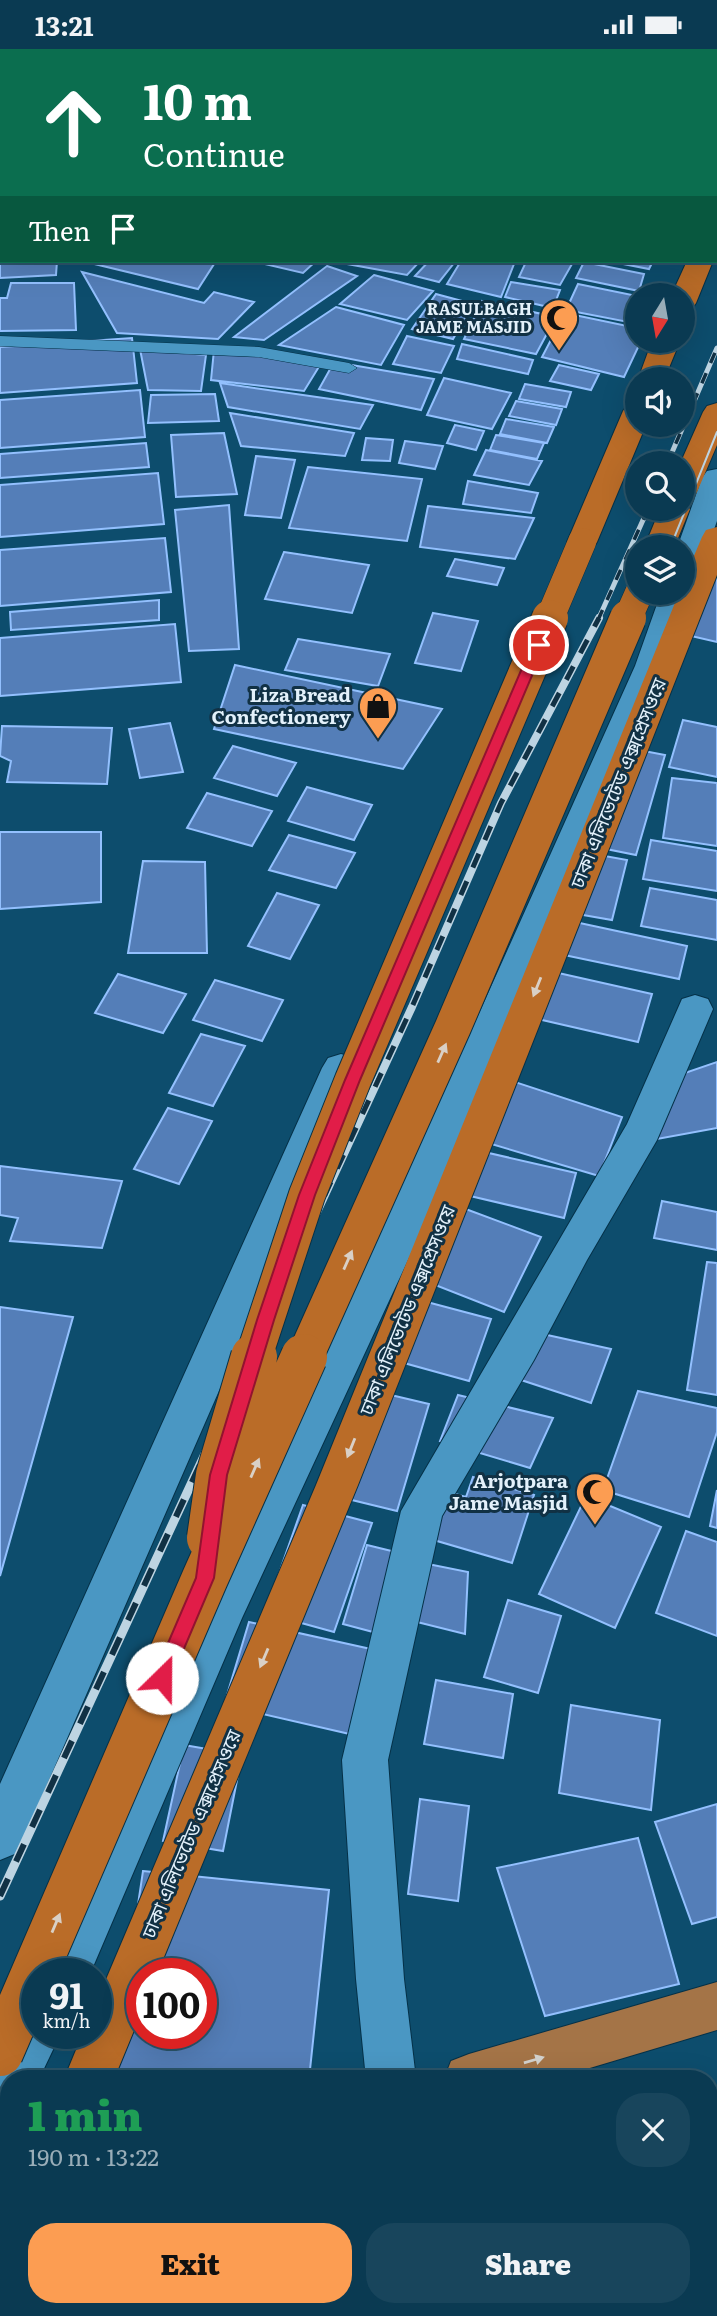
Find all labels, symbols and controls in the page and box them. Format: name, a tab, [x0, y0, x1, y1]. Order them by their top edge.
text: 13:21	[35, 5, 93, 44]
text: 10 m	[143, 62, 252, 135]
icon: ahead	[28, 77, 119, 168]
text: Continue	[143, 129, 285, 177]
text: Then	[28, 210, 90, 249]
icon: arrive	[104, 210, 142, 248]
north arrow	[625, 283, 695, 353]
map controls	[625, 283, 695, 605]
place label: RASULBAGH JAME MASJID	[416, 296, 532, 338]
mosque icon: RASULBAGH JAME MASJID	[538, 297, 580, 352]
button: sound	[625, 367, 695, 437]
button: search	[625, 451, 695, 521]
button: layers	[625, 535, 695, 605]
pin	[509, 615, 569, 675]
icon: arrive	[520, 626, 558, 664]
street label: ঢাকা এলিভেটেড এক্সপ্রেসওয়ে	[562, 672, 672, 893]
place label: Liza Bread Confectionery	[211, 680, 351, 730]
shop icon: Liza Bread Confectionery	[357, 685, 399, 740]
one-way arrow	[531, 976, 542, 997]
one-way arrow	[437, 1042, 448, 1063]
street label: ঢাকা এলিভেটেড এক্সপ্রেসওয়ে	[351, 1199, 461, 1420]
one-way arrow	[343, 1250, 354, 1270]
one-way arrow	[346, 1438, 357, 1459]
one-way arrow	[250, 1457, 261, 1478]
place label: Arjotpara Jame Masjid	[449, 1466, 568, 1516]
mosque icon: Arjotpara Jame Masjid	[574, 1471, 616, 1526]
position arrow	[125, 1641, 199, 1715]
one-way arrow	[259, 1648, 270, 1669]
street label: ঢাকা এলিভেটেড এক্সপ্রেসওয়ে	[133, 1724, 247, 1943]
one-way arrow	[50, 1913, 62, 1933]
speed limit sign: 100	[126, 1958, 217, 2049]
text: 91	[49, 1968, 84, 2020]
text: km/h	[43, 2007, 90, 2034]
one-way arrow	[524, 2054, 545, 2064]
text: 1 min	[28, 2082, 143, 2144]
button: close	[616, 2093, 690, 2167]
text: 190 m · 13:22	[28, 2139, 159, 2173]
button: Exit	[28, 2223, 352, 2303]
button: Share	[366, 2223, 690, 2303]

